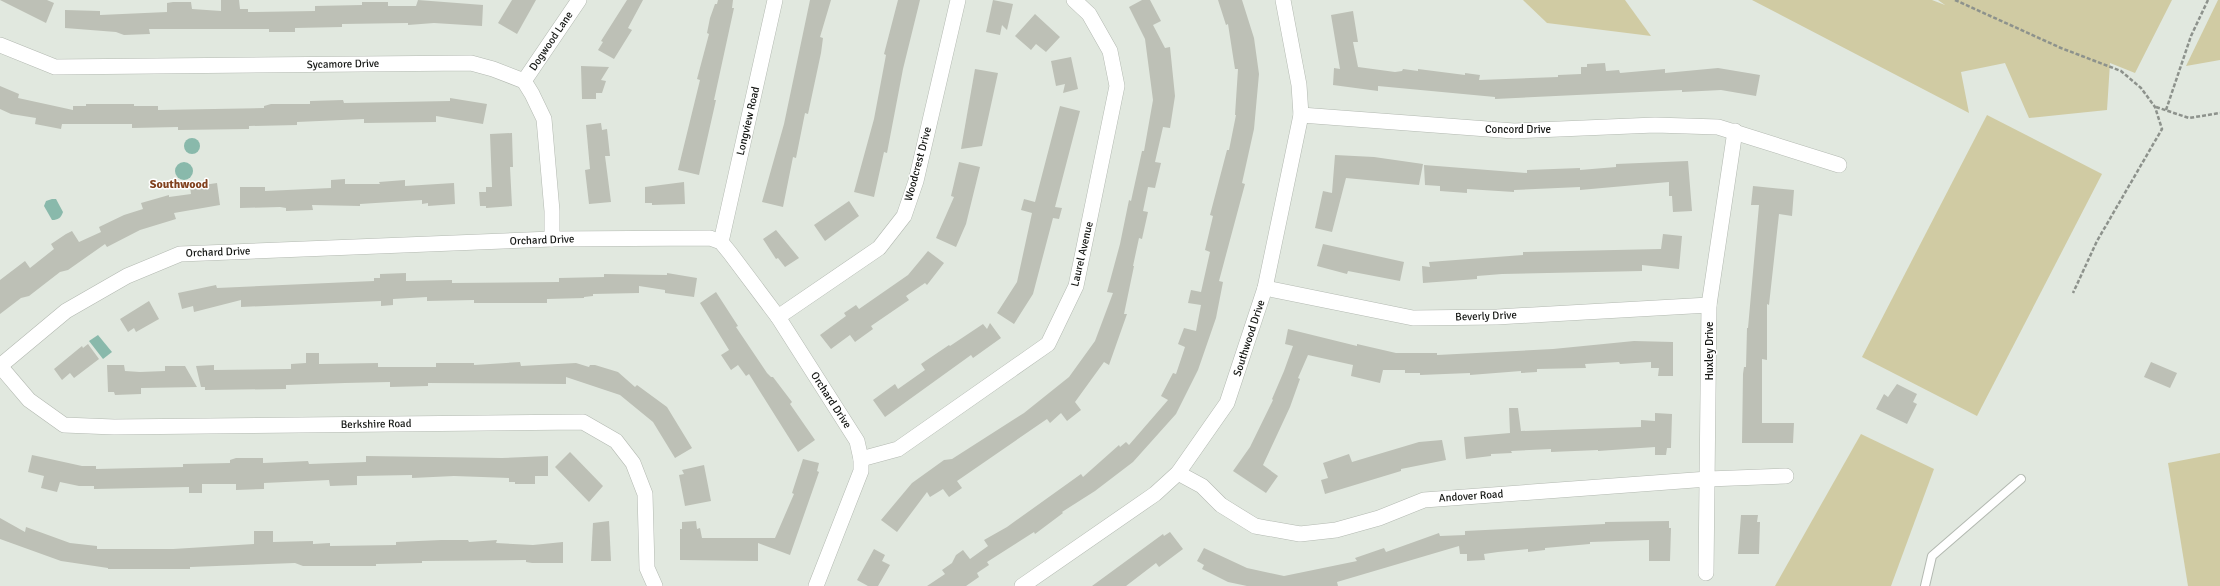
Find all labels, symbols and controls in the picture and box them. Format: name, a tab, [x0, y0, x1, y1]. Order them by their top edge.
street label: Dogwood Lane	[526, 9, 576, 73]
street label: Sycamore Drive	[307, 57, 379, 71]
street label: Longview Road	[734, 85, 762, 157]
street label: Concord Drive	[1485, 123, 1551, 136]
street label: Woodcrest Drive	[902, 125, 934, 203]
district label: Southwood	[150, 177, 209, 192]
street label: Laurel Avenue	[1068, 220, 1096, 288]
street label: Orchard Drive	[509, 232, 575, 248]
street label: Orchard Drive	[185, 244, 251, 260]
street label: Southwood Drive	[1231, 298, 1267, 378]
street label: Beverly Drive	[1455, 308, 1517, 324]
street label: Huxley Drive	[1703, 321, 1716, 381]
street label: Orchard Drive	[808, 369, 854, 431]
street label: Berkshire Road	[340, 417, 412, 431]
street label: Andover Road	[1438, 487, 1504, 505]

